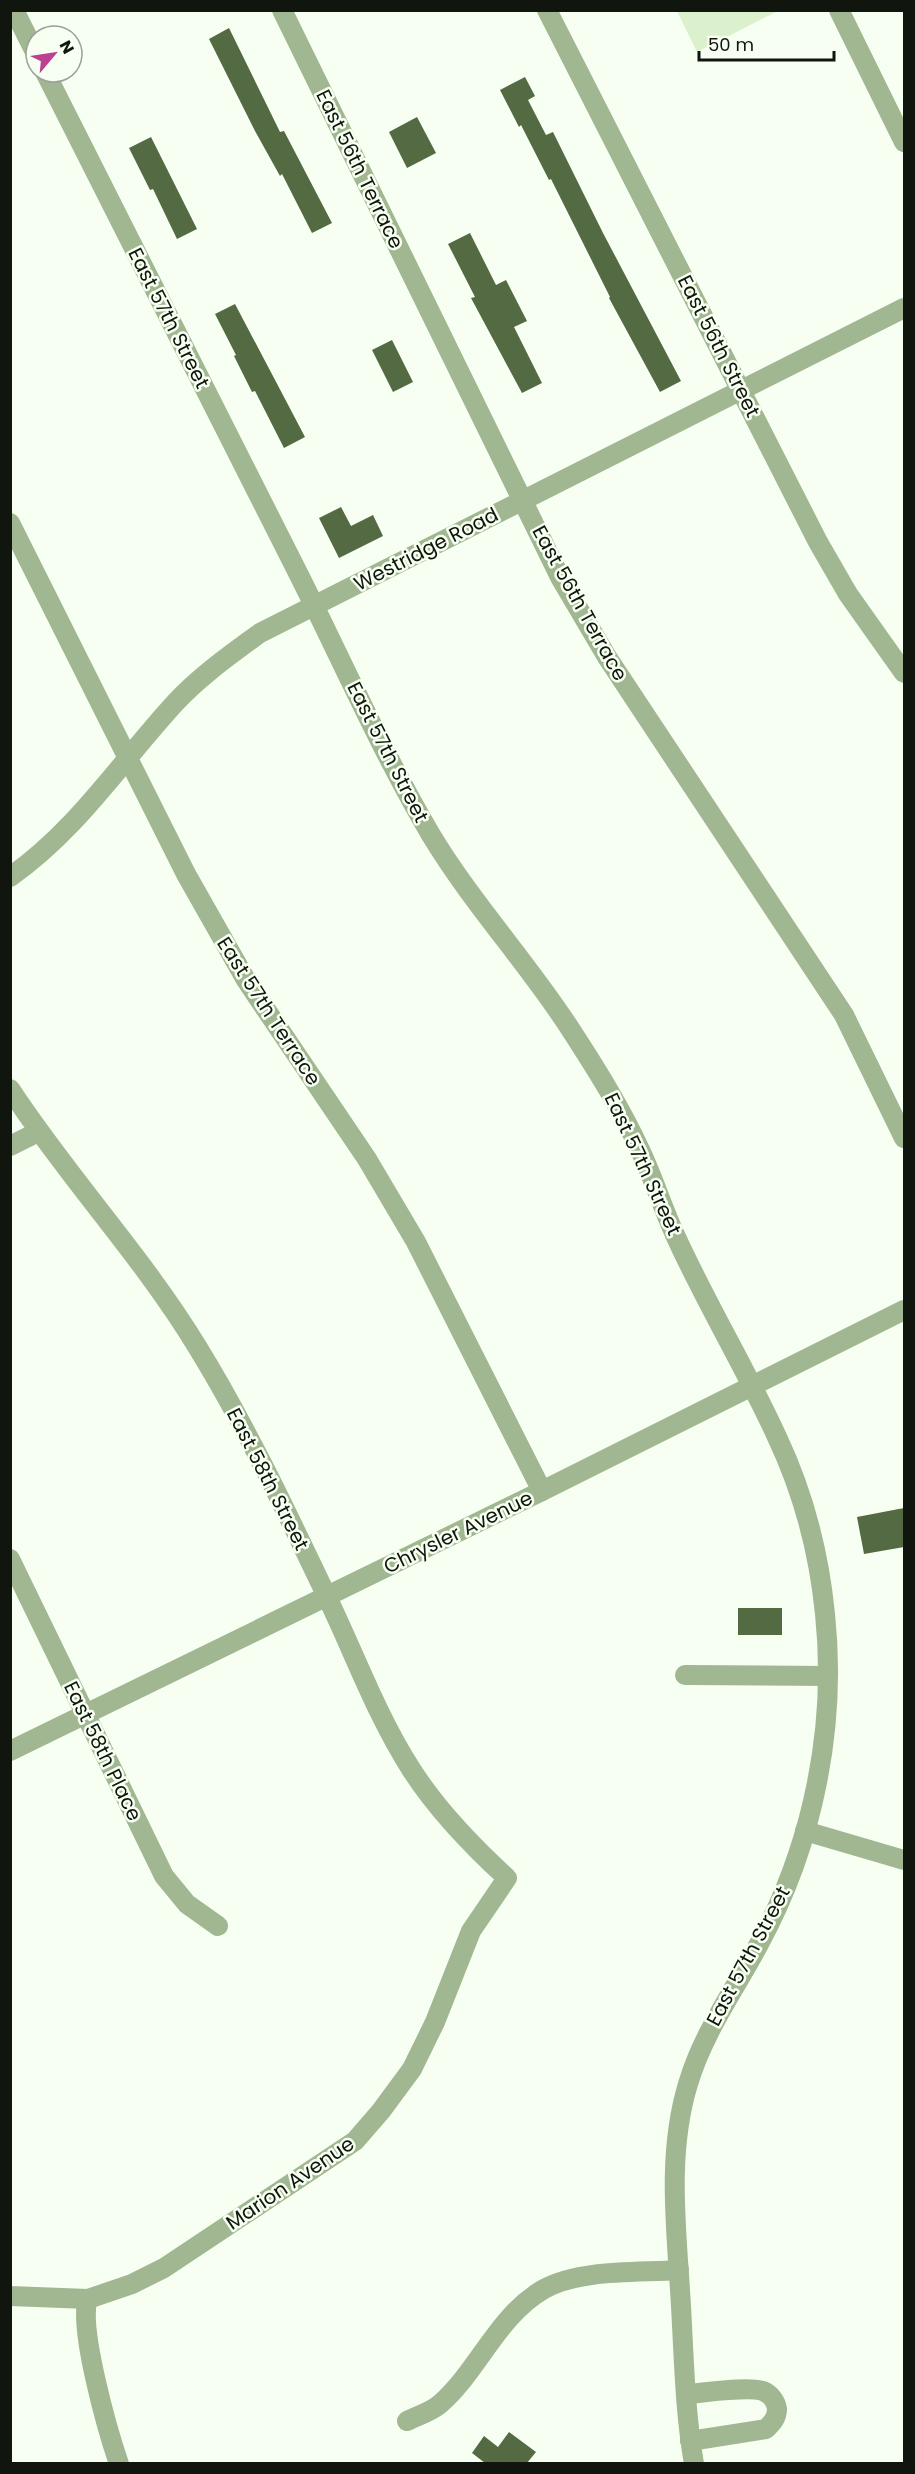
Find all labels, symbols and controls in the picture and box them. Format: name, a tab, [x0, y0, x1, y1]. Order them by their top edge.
north arrow	[24, 24, 84, 84]
scale bar	[699, 24, 834, 62]
text: 50 m	[708, 32, 754, 57]
text: N	[54, 36, 80, 58]
street label: East 56th Terrace	[309, 85, 411, 253]
street label: East 57th Street	[121, 243, 217, 393]
street label: East 56th Street	[671, 270, 767, 422]
street label: Westridge Road	[349, 500, 503, 598]
street label: East 56th Terrace	[526, 520, 634, 686]
street label: East 57th Street	[340, 677, 436, 827]
street label: East 57th Terrace	[210, 931, 328, 1091]
street label: East 57th Street	[598, 1088, 688, 1240]
street label: East 58th Street	[220, 1403, 316, 1555]
street label: Chrysler Avenue	[379, 1484, 537, 1580]
street label: East 58th Place	[57, 1677, 149, 1825]
street label: East 57th Street	[699, 1881, 797, 2031]
street label: Marion Avenue	[220, 2130, 360, 2236]

